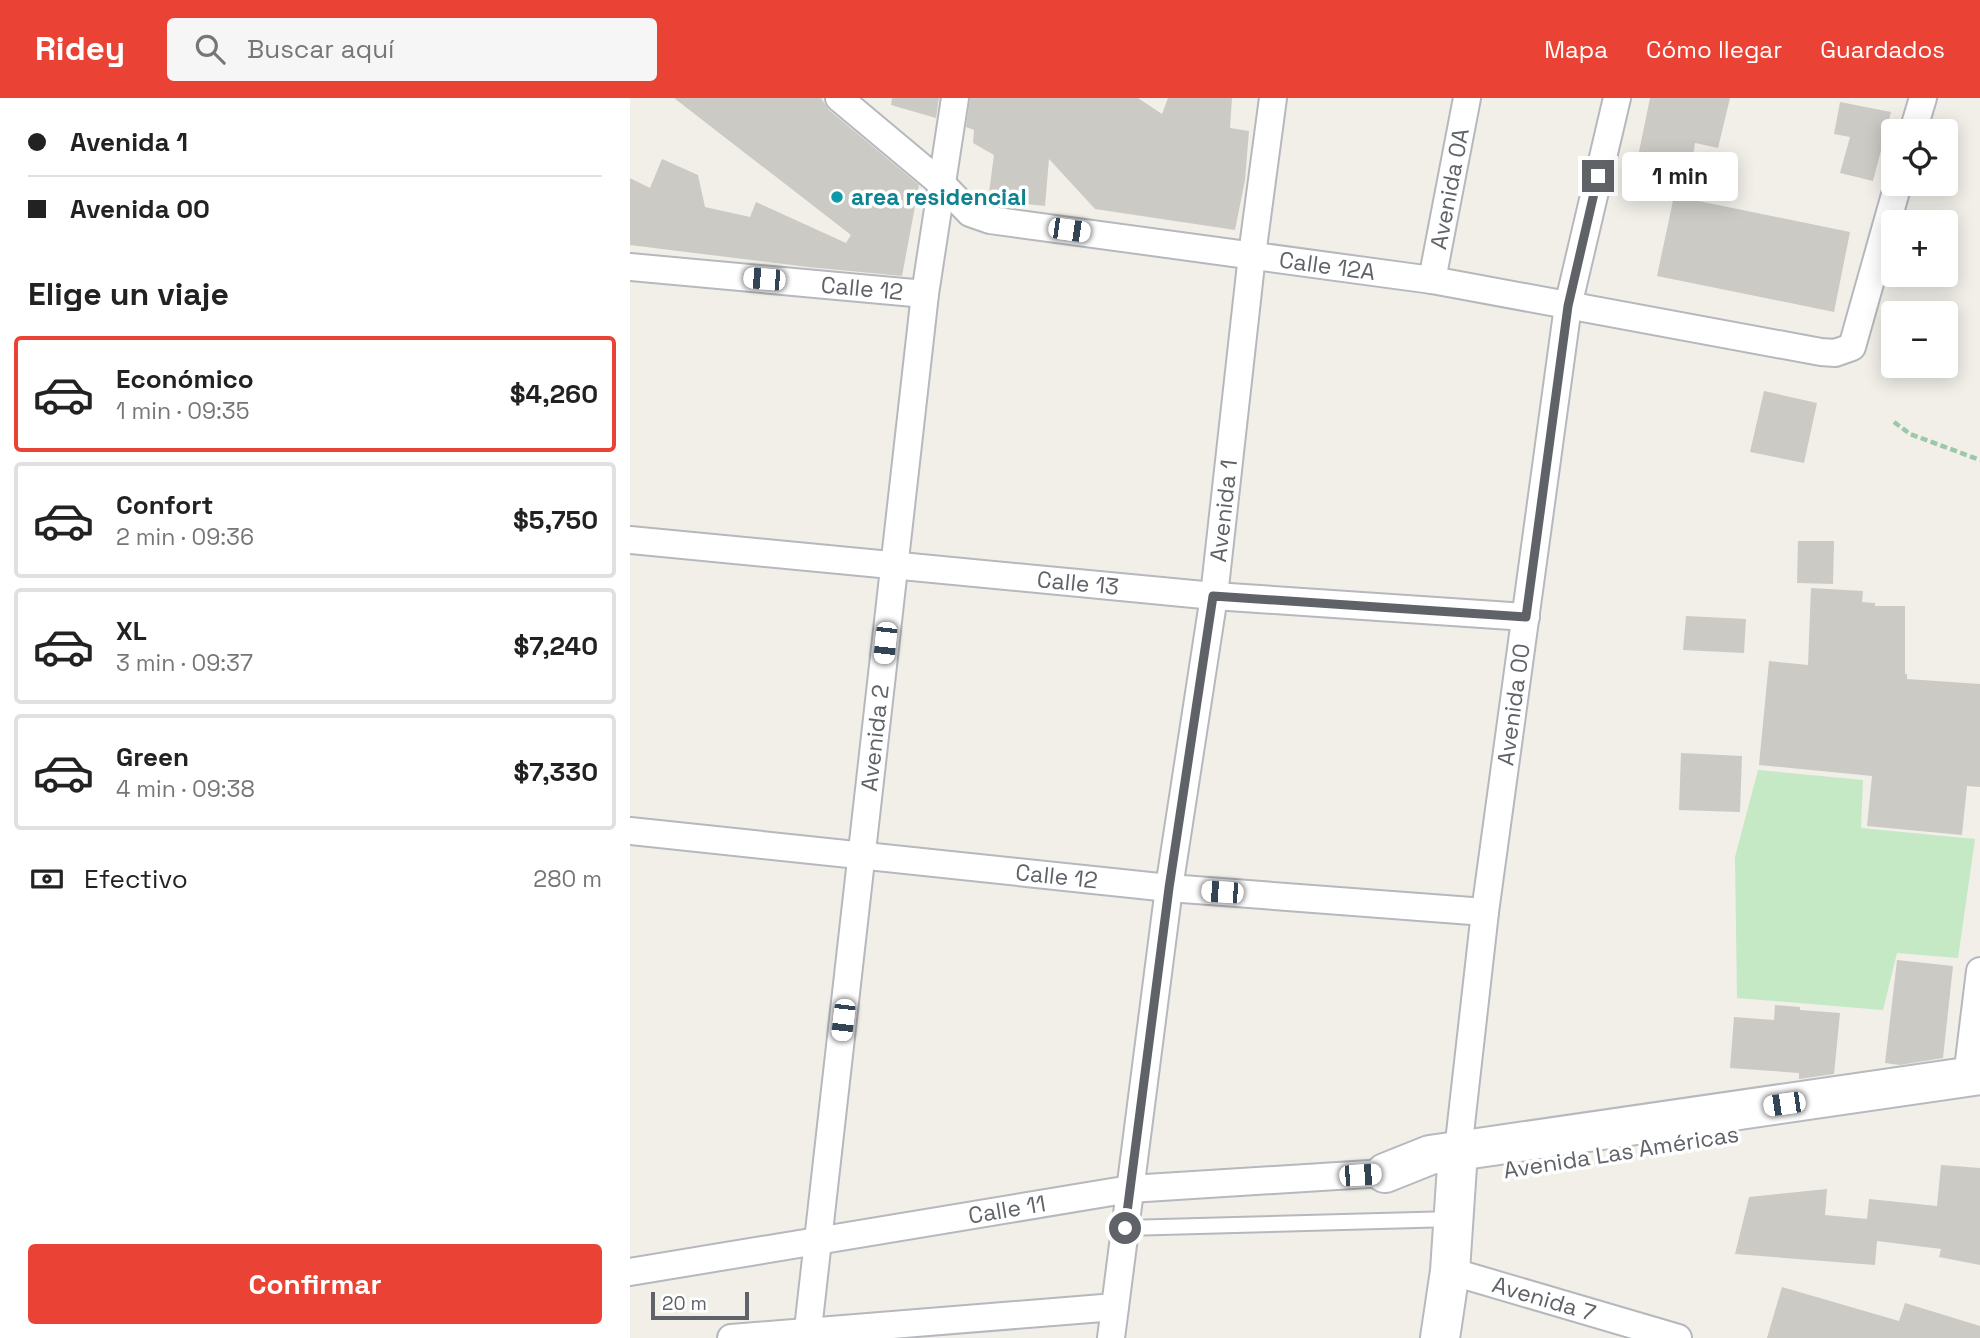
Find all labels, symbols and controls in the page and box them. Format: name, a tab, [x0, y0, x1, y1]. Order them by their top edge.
search box	[167, 18, 657, 81]
text: Ridey	[35, 28, 125, 70]
icon: search	[191, 30, 229, 68]
text: Buscar aquí	[247, 32, 394, 66]
text: Mapa	[1544, 34, 1608, 65]
text: Cómo llegar	[1646, 34, 1782, 65]
text: Guardados	[1820, 34, 1945, 65]
map controls	[1881, 119, 1958, 378]
button: locate	[1881, 119, 1958, 196]
text: Avenida 1	[70, 125, 188, 159]
street label: Avenida 0A	[1423, 126, 1476, 252]
callout: 1 min	[1622, 152, 1738, 200]
route end	[1582, 160, 1614, 192]
text: 1 min	[1652, 161, 1708, 191]
place label: area residencial	[851, 182, 1027, 212]
marker: area residencial	[829, 189, 845, 205]
text: Avenida 00	[70, 192, 210, 226]
button: +	[1881, 210, 1958, 287]
car	[1047, 217, 1092, 243]
street label: Calle 12A	[1277, 244, 1377, 287]
car	[743, 267, 786, 291]
street label: Calle 12	[820, 270, 904, 307]
text: Elige un viaje	[28, 274, 229, 314]
button: −	[1881, 301, 1958, 378]
text: Económico	[116, 362, 254, 396]
icon: car	[32, 363, 95, 426]
text: $4,260	[510, 377, 598, 411]
text: 1 min · 09:35	[116, 396, 249, 426]
street label: Avenida 1	[1203, 458, 1244, 564]
text: Confort	[116, 488, 213, 522]
icon: car	[32, 489, 95, 552]
text: $5,750	[513, 503, 598, 537]
text: 2 min · 09:36	[116, 522, 254, 552]
street label: Calle 13	[1036, 564, 1120, 602]
text: XL	[116, 614, 147, 648]
icon: car	[32, 615, 95, 678]
car	[873, 621, 898, 665]
text: $7,240	[514, 629, 598, 663]
street label: Avenida 00	[1490, 642, 1537, 767]
text: 3 min · 09:37	[116, 648, 253, 678]
street label: Avenida 2	[854, 683, 896, 793]
text: Green	[116, 740, 189, 774]
icon: car	[32, 741, 95, 804]
text: $7,330	[513, 755, 598, 789]
text: 4 min · 09:38	[116, 774, 255, 804]
street label: Calle 12	[1014, 857, 1099, 895]
icon: cash	[28, 860, 66, 898]
text: Efectivo	[84, 862, 188, 896]
text: 280 m	[533, 864, 602, 894]
car	[1201, 880, 1244, 904]
car	[831, 998, 856, 1042]
car	[1762, 1091, 1807, 1117]
street label: Avenida Las Américas	[1501, 1119, 1741, 1185]
car	[1339, 1163, 1382, 1187]
street label: Calle 11	[966, 1188, 1048, 1231]
route start	[1109, 1212, 1141, 1244]
button: Confirmar	[28, 1244, 602, 1324]
street label: Avenida 7	[1489, 1269, 1599, 1328]
scale bar	[651, 1289, 749, 1321]
text: 20 m	[662, 1291, 707, 1316]

